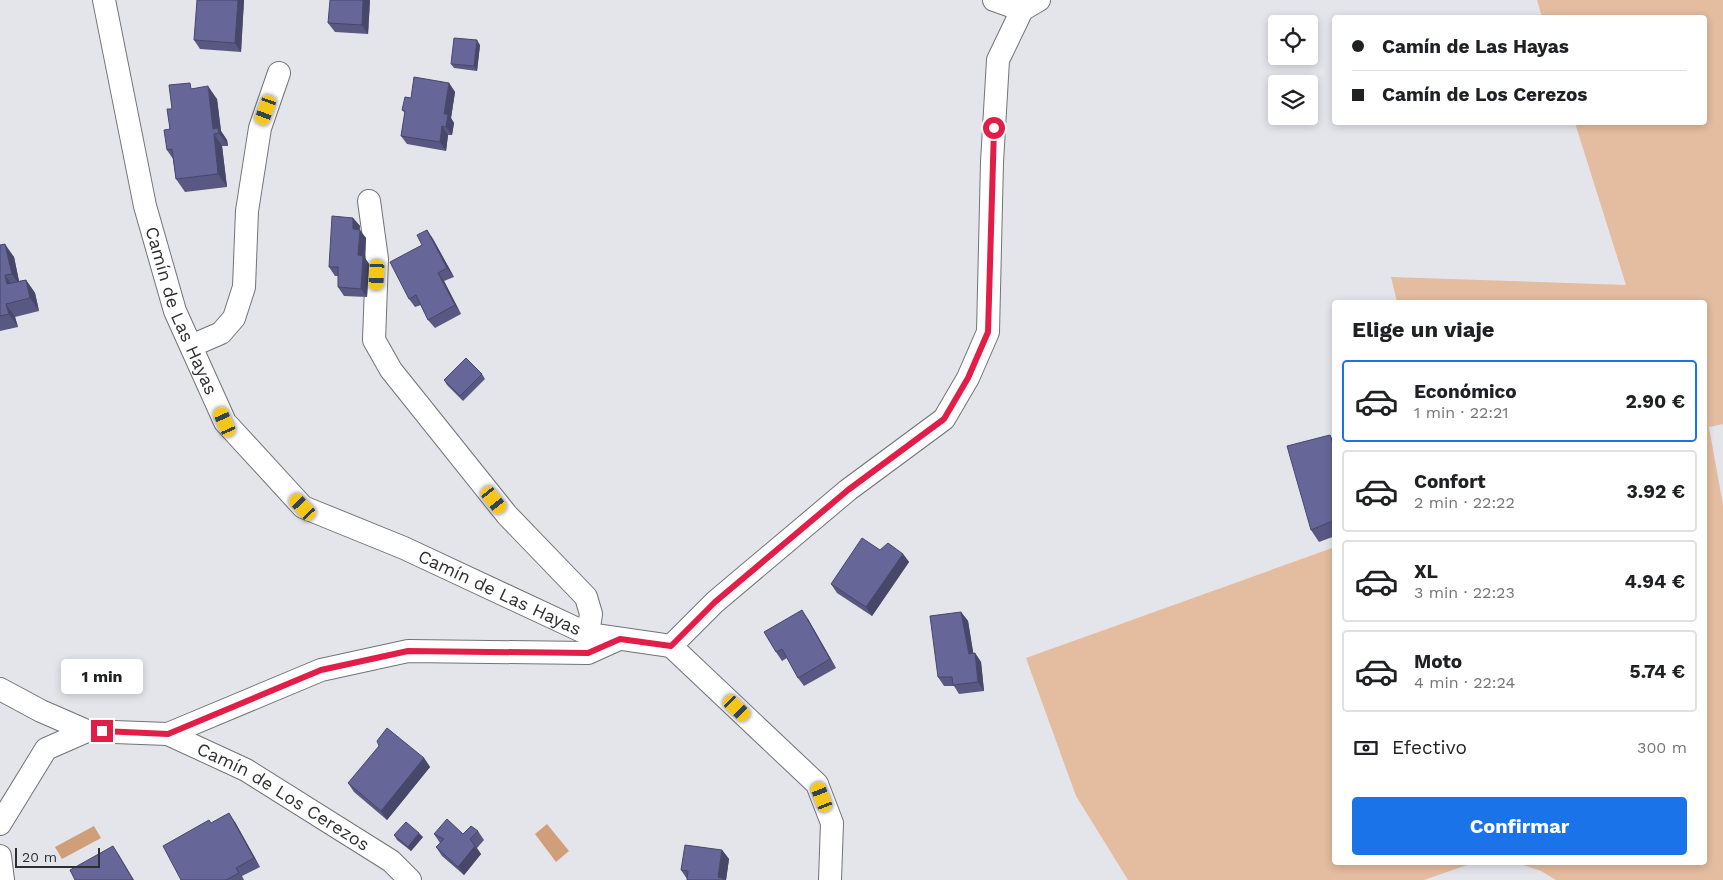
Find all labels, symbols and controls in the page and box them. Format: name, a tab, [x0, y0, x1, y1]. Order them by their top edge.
map controls	[1268, 15, 1318, 125]
button: locate	[1268, 15, 1318, 65]
text: Camín de Las Hayas	[1382, 35, 1569, 58]
button: layers	[1268, 75, 1318, 125]
text: Camín de Los Cerezos	[1382, 83, 1587, 106]
car	[253, 93, 278, 127]
route start	[983, 117, 1005, 139]
street label: Camín de Las Hayas	[141, 224, 222, 398]
car	[368, 260, 385, 290]
text: Elige un viaje	[1352, 317, 1495, 342]
icon: car	[1354, 379, 1399, 424]
text: Económico	[1414, 380, 1517, 403]
text: 2.90 €	[1625, 390, 1685, 413]
text: 1 min · 22:21	[1414, 403, 1509, 422]
car	[212, 405, 237, 439]
icon: car	[1354, 469, 1399, 514]
text: Confort	[1414, 470, 1485, 493]
text: 3.92 €	[1626, 480, 1685, 503]
car	[478, 484, 509, 516]
car	[287, 491, 318, 523]
text: 2 min · 22:22	[1414, 493, 1515, 512]
street label: Camín de Las Hayas	[415, 545, 585, 639]
icon: car	[1354, 559, 1399, 604]
text: XL	[1414, 560, 1438, 583]
text: 4.94 €	[1625, 570, 1685, 593]
text: 3 min · 22:23	[1414, 583, 1515, 602]
icon: car	[1354, 649, 1399, 694]
text: Moto	[1414, 650, 1462, 673]
callout: 1 min	[61, 658, 143, 694]
text: 5.74 €	[1630, 660, 1685, 683]
text: 1 min	[81, 667, 123, 686]
text: 4 min · 22:24	[1414, 673, 1515, 692]
car	[720, 692, 753, 724]
route end	[91, 720, 113, 742]
icon: cash	[1352, 734, 1380, 762]
text: Efectivo	[1392, 736, 1467, 759]
street label: Camín de Los Cerezos	[194, 738, 374, 855]
text: 300 m	[1637, 738, 1687, 757]
car	[809, 780, 834, 814]
button: Confirmar	[1352, 797, 1687, 855]
scale bar	[15, 845, 100, 868]
text: 20 m	[22, 849, 57, 865]

